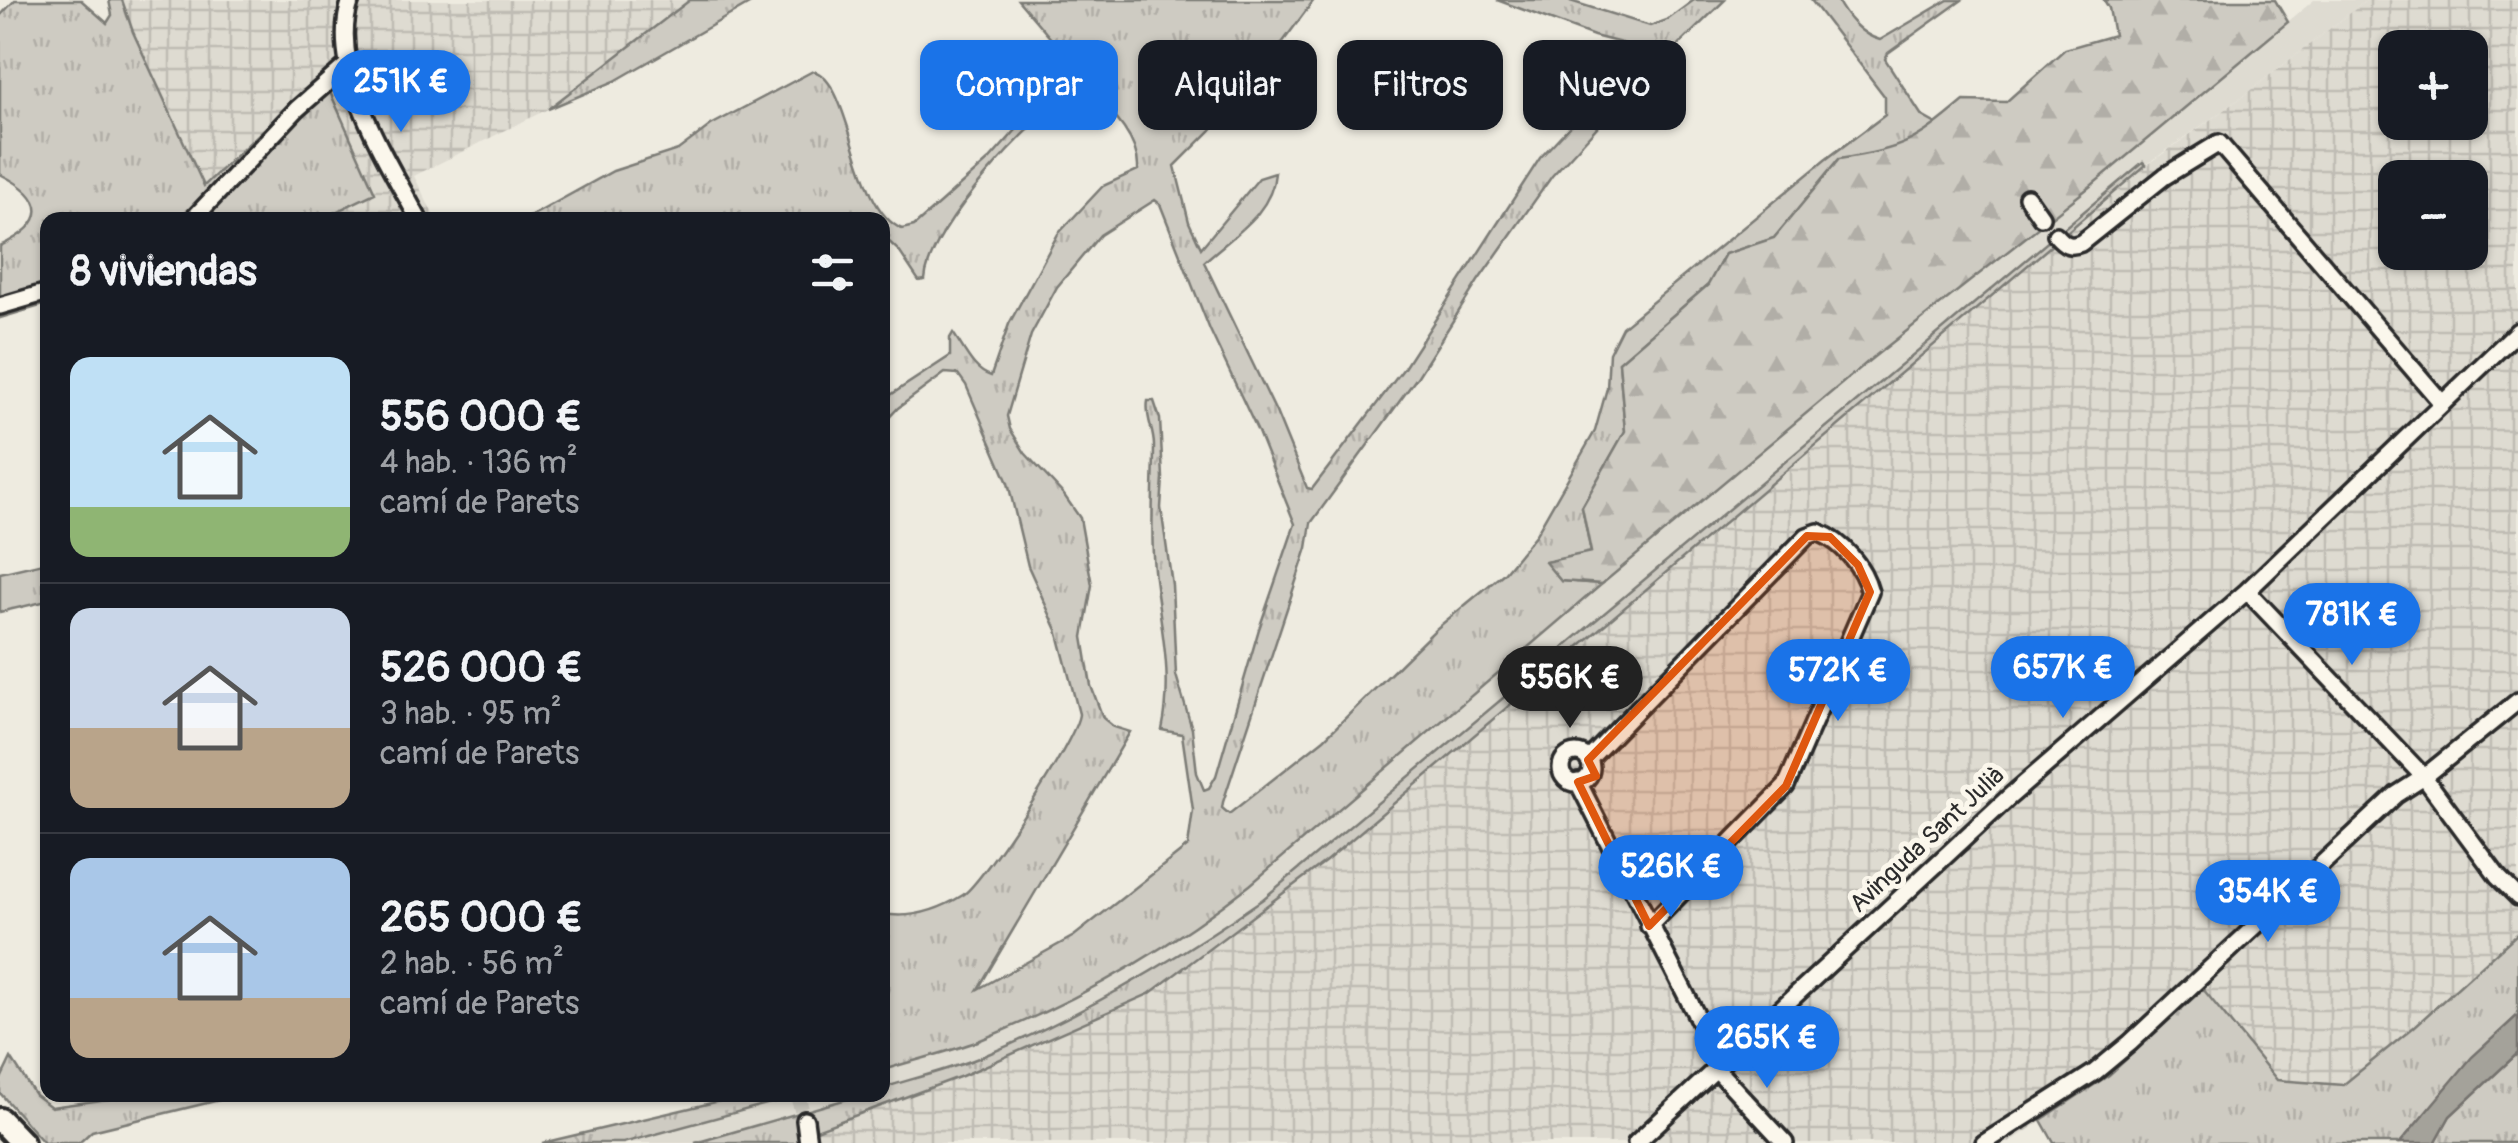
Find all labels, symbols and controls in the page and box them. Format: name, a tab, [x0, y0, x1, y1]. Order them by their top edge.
map controls	[2378, 30, 2488, 270]
button: +	[2378, 30, 2488, 140]
chip: Comprar	[920, 40, 1118, 130]
chip: Alquilar	[1138, 40, 1317, 130]
chip: Filtros	[1337, 40, 1503, 130]
chip: Nuevo	[1523, 40, 1686, 130]
pin: 251K €	[320, 50, 482, 135]
text: 251K €	[353, 62, 449, 102]
button: −	[2378, 160, 2488, 270]
icon: filters	[805, 245, 860, 300]
text: 8 viviendas	[70, 246, 257, 298]
text: 556 000 €	[380, 391, 582, 443]
icon: home	[150, 397, 270, 517]
text: 4 hab. · 136 m²	[380, 443, 578, 483]
text: camí de Parets	[380, 483, 579, 523]
pin: 781K €	[2271, 583, 2433, 668]
text: 781K €	[2306, 595, 2398, 635]
pin: 657K €	[1982, 636, 2144, 721]
pin: 572K €	[1757, 639, 1919, 724]
text: 526 000 €	[380, 642, 583, 694]
pin: 556K €	[1489, 646, 1651, 731]
icon: home	[150, 648, 270, 768]
text: 657K €	[2013, 648, 2113, 688]
text: 572K €	[1788, 651, 1888, 691]
text: 556K €	[1520, 658, 1620, 698]
text: 3 hab. · 95 m²	[380, 694, 562, 734]
text: camí de Parets	[380, 734, 579, 774]
street label: Avinguda Sant Julià	[1843, 760, 2011, 920]
pin: 526K €	[1590, 835, 1752, 920]
text: 526K €	[1620, 847, 1722, 887]
pin: 354K €	[2187, 860, 2349, 945]
text: 354K €	[2217, 872, 2319, 912]
text: 265 000 €	[380, 892, 583, 944]
icon: home	[150, 898, 270, 1018]
text: 2 hab. · 56 m²	[380, 944, 564, 984]
text: camí de Parets	[380, 984, 579, 1024]
pin: 265K €	[1686, 1006, 1848, 1091]
text: 265K €	[1716, 1018, 1818, 1058]

